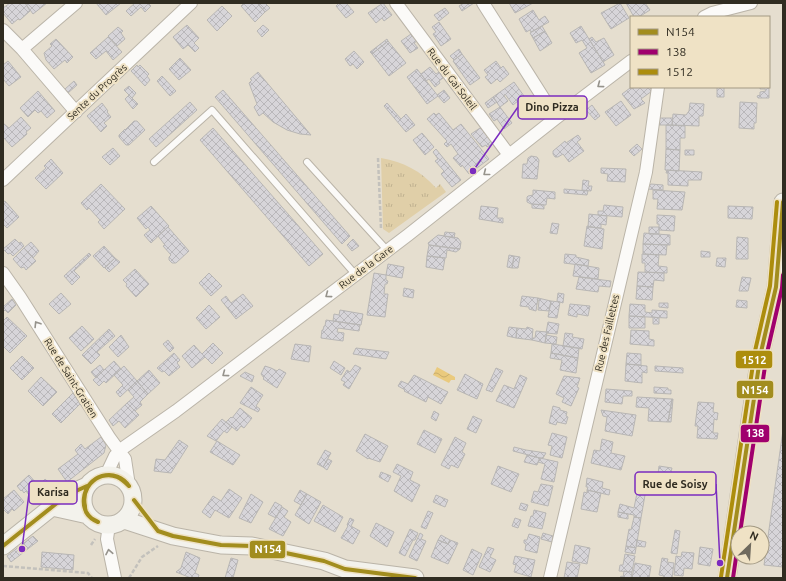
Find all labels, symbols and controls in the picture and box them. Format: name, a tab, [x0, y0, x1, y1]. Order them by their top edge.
legend	[630, 16, 770, 88]
text: N154	[666, 25, 695, 38]
text: 138	[666, 45, 687, 58]
street label: Rue du Gai Soleil	[425, 46, 479, 112]
street label: Sente du Progrès	[65, 62, 129, 122]
text: 1512	[666, 65, 693, 78]
one-way arrow	[597, 80, 604, 87]
callout: Dino Pizza	[518, 96, 587, 119]
text: Dino Pizza	[525, 101, 579, 113]
one-way arrow	[484, 169, 491, 176]
street label: Rue de la Gare	[337, 243, 395, 291]
one-way arrow	[325, 291, 332, 298]
street label: Rue des Faillettes	[593, 293, 621, 373]
one-way arrow	[35, 321, 42, 328]
street label: Rue de Saint-Gratien	[42, 336, 100, 420]
line badge: 1512	[735, 350, 773, 369]
text: 1512	[742, 354, 766, 366]
one-way arrow	[222, 370, 229, 377]
line badge: N154	[736, 380, 774, 399]
text: N154	[742, 384, 768, 396]
line badge: 138	[740, 424, 770, 443]
text: 138	[746, 427, 764, 439]
callout: Rue de Soisy	[635, 472, 716, 495]
text: Rue de Soisy	[642, 478, 708, 490]
callout: Karisa	[29, 481, 77, 504]
text: Karisa	[37, 486, 69, 498]
north arrow	[730, 525, 770, 565]
text: N	[748, 529, 760, 543]
line badge: N154	[249, 540, 286, 559]
text: N154	[255, 543, 281, 555]
one-way arrow	[106, 548, 114, 555]

